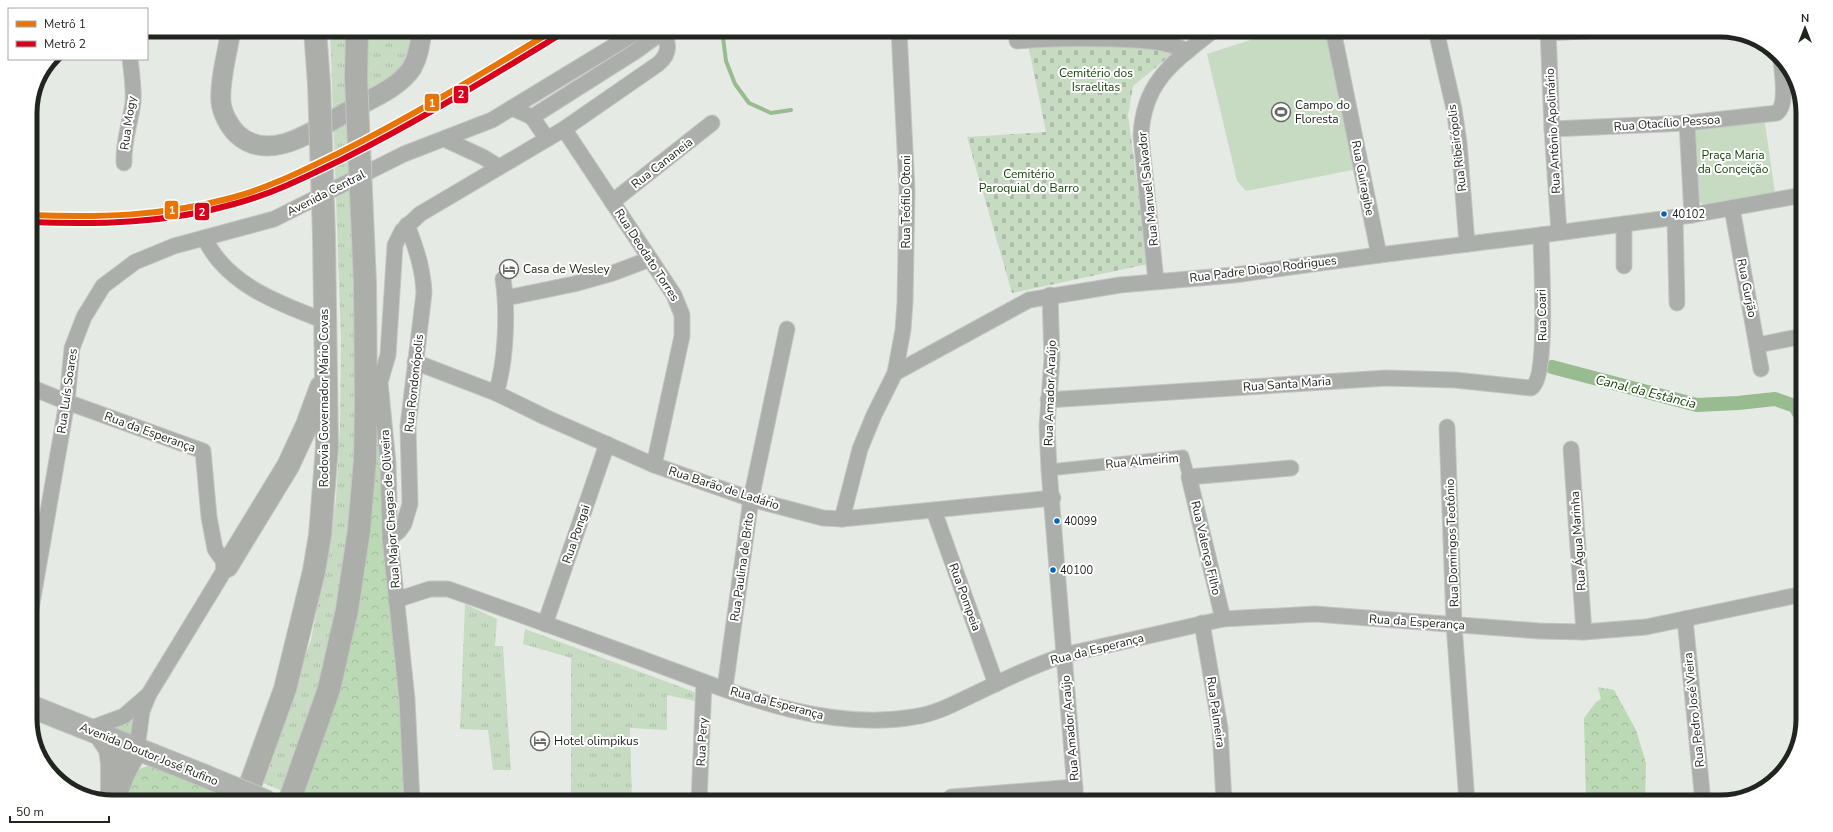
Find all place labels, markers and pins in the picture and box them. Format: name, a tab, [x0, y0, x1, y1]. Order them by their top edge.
place label: Campo do Floresta	[1295, 97, 1350, 127]
sports icon: Campo do Floresta	[1270, 101, 1292, 123]
place label: 40102	[1672, 207, 1705, 222]
marker: 40102	[1659, 209, 1669, 219]
hotel icon: Casa de Wesley	[498, 258, 520, 280]
place label: Casa de Wesley	[523, 261, 610, 277]
place label: 40099	[1064, 514, 1097, 529]
marker: 40099	[1052, 516, 1062, 526]
place label: 40100	[1060, 563, 1093, 578]
marker: 40100	[1048, 565, 1058, 575]
hotel icon: Hotel olimpikus	[529, 730, 551, 752]
place label: Hotel olimpikus	[554, 733, 639, 749]

